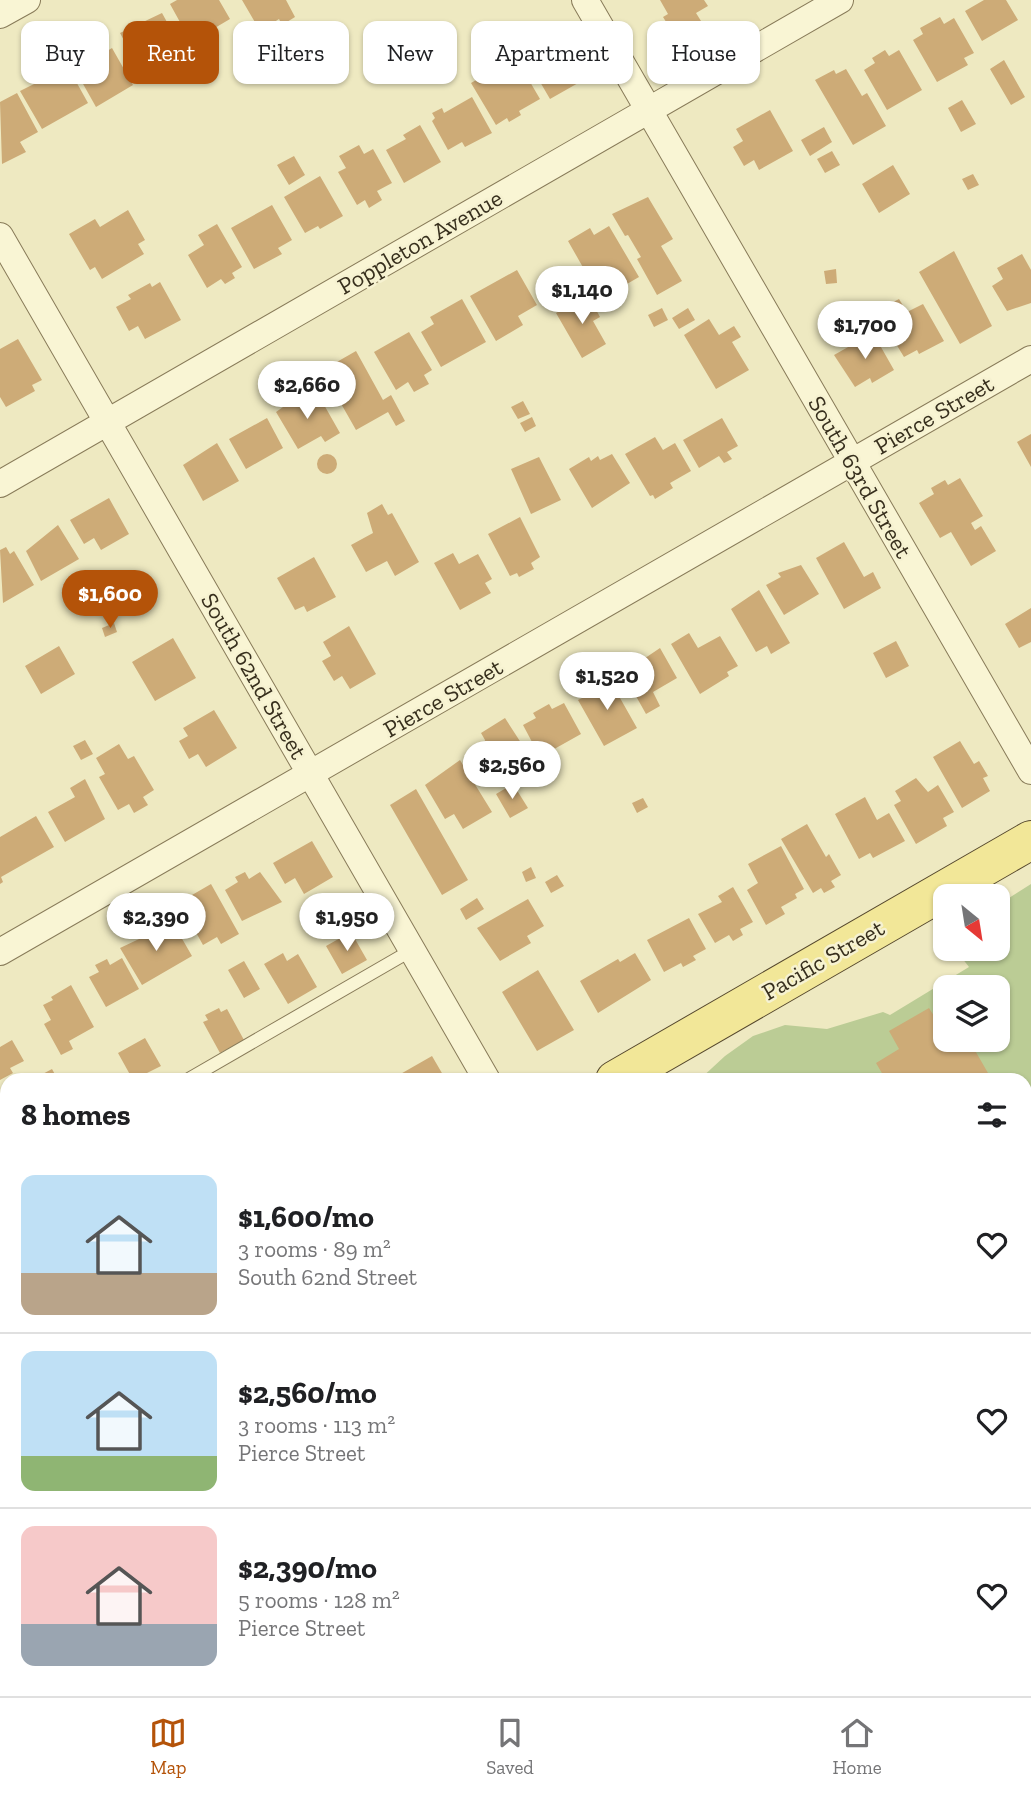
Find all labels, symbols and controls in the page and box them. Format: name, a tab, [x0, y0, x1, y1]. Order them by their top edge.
chip: Buy	[21, 21, 109, 84]
chip: Rent	[123, 21, 219, 84]
chip: Filters	[233, 21, 349, 84]
chip: New	[363, 21, 457, 84]
chip: Apartment	[471, 21, 633, 84]
chip: House	[647, 21, 760, 84]
street label: Poppleton Avenue	[332, 183, 507, 300]
pin: $1,140	[525, 266, 639, 326]
text: $1,140	[551, 275, 613, 303]
pin: $1,700	[808, 302, 922, 361]
text: $1,700	[834, 310, 896, 338]
pin: $2,660	[250, 362, 364, 421]
street label: Pierce Street	[869, 369, 999, 460]
text: $2,660	[274, 370, 340, 398]
street label: South 63rd Street	[802, 390, 919, 563]
pin: $1,600	[53, 570, 167, 630]
text: $1,600	[78, 579, 142, 607]
street label: South 62nd Street	[195, 588, 314, 764]
street label: Pierce Street	[378, 652, 508, 743]
pin: $1,520	[550, 652, 664, 712]
text: $1,520	[575, 661, 639, 689]
pin: $2,560	[455, 742, 569, 801]
text: $2,560	[479, 750, 545, 778]
north arrow	[933, 884, 1010, 961]
map controls	[933, 884, 1010, 1052]
pin: $2,390	[99, 894, 213, 953]
pin: $1,950	[290, 894, 404, 953]
text: $2,390	[123, 902, 189, 930]
text: $1,950	[315, 902, 379, 930]
street label: Pacific Street	[756, 913, 889, 1006]
button: layers	[933, 975, 1010, 1052]
icon: filters	[973, 1096, 1011, 1134]
text: 8 homes	[21, 1097, 130, 1133]
text: $1,600/mo	[238, 1199, 374, 1235]
icon: home	[77, 1203, 161, 1287]
icon: heart	[973, 1226, 1011, 1264]
text: 3 rooms · 89 m²	[238, 1235, 391, 1263]
text: South 62nd Street	[238, 1263, 417, 1291]
text: $2,560/mo	[238, 1375, 377, 1411]
icon: home	[77, 1379, 161, 1463]
icon: heart	[973, 1402, 1011, 1440]
text: 3 rooms · 113 m²	[238, 1411, 395, 1439]
text: Pierce Street	[238, 1439, 365, 1467]
text: $2,390/mo	[238, 1550, 377, 1586]
icon: home	[77, 1554, 161, 1638]
icon: heart	[973, 1577, 1011, 1615]
text: 5 rooms · 128 m²	[238, 1586, 400, 1614]
text: Pierce Street	[238, 1614, 365, 1642]
tab: Map	[149, 1714, 187, 1779]
tab: Saved	[486, 1714, 534, 1779]
tab: Home	[833, 1714, 882, 1779]

